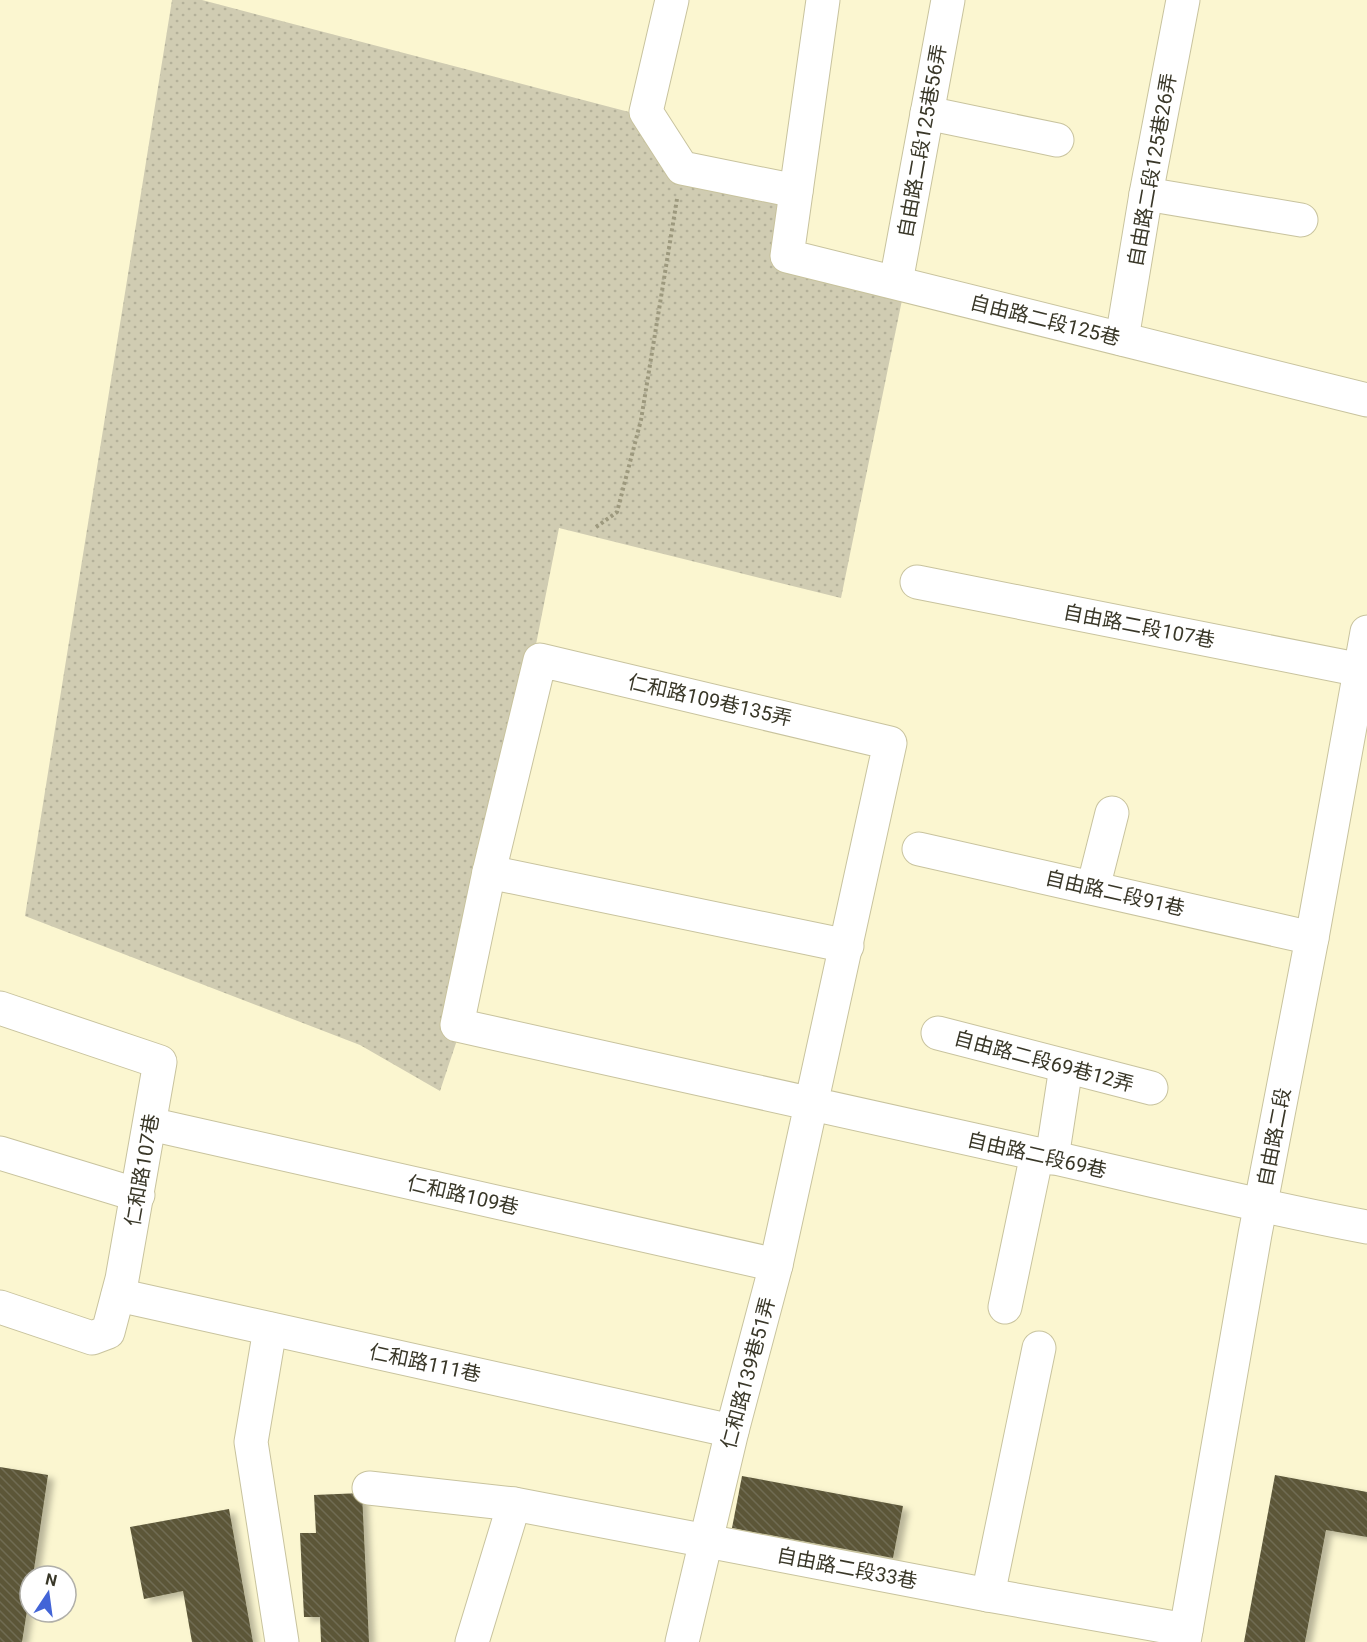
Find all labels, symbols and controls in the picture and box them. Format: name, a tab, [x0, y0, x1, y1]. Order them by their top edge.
street label: 自由路二段125巷56弄	[893, 42, 951, 240]
street label: 自由路二段125巷26弄	[1123, 71, 1181, 269]
street label: 自由路二段125巷	[968, 290, 1122, 350]
street label: 自由路二段107巷	[1061, 600, 1217, 652]
street label: 仁和路109巷135弄	[626, 669, 794, 731]
street label: 自由路二段91巷	[1043, 865, 1187, 921]
street label: 自由路二段69巷12弄	[952, 1025, 1136, 1097]
street label: 自由路二段	[1253, 1086, 1295, 1188]
street label: 仁和路107巷	[120, 1112, 164, 1228]
street label: 自由路二段69巷	[965, 1127, 1109, 1183]
street label: 仁和路109巷	[405, 1171, 521, 1219]
street label: 仁和路139巷51弄	[716, 1294, 780, 1452]
street label: 仁和路111巷	[367, 1339, 483, 1387]
street label: 自由路二段33巷	[775, 1543, 919, 1593]
north arrow	[18, 1564, 78, 1624]
text: N	[44, 1569, 59, 1590]

